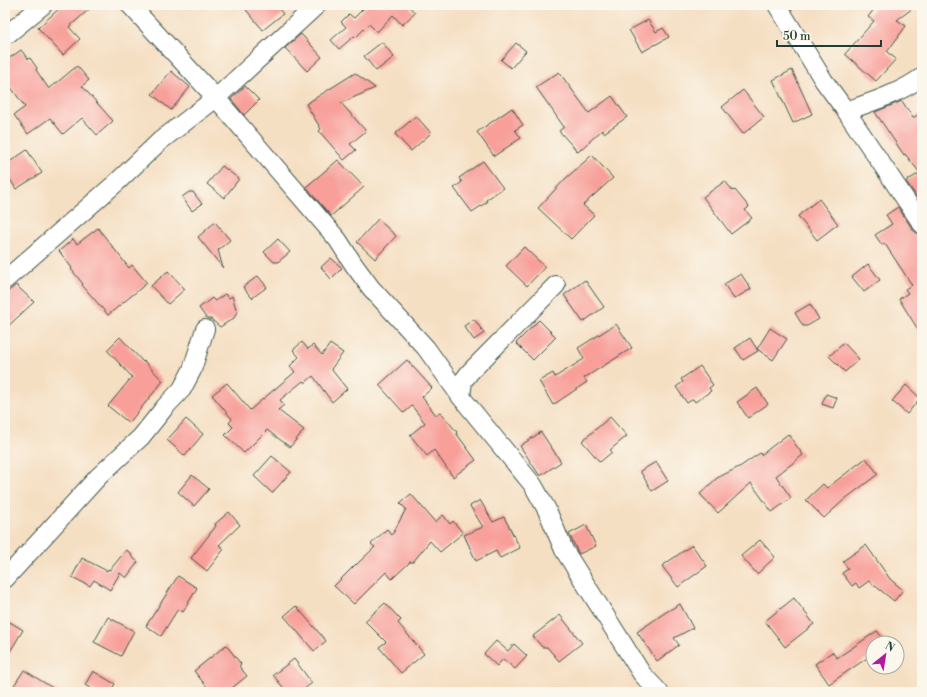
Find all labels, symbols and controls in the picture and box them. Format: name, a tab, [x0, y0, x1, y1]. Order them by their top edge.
scale bar	[777, 22, 881, 48]
text: 50 m	[783, 29, 811, 44]
north arrow	[865, 635, 905, 675]
text: N	[882, 639, 897, 656]

